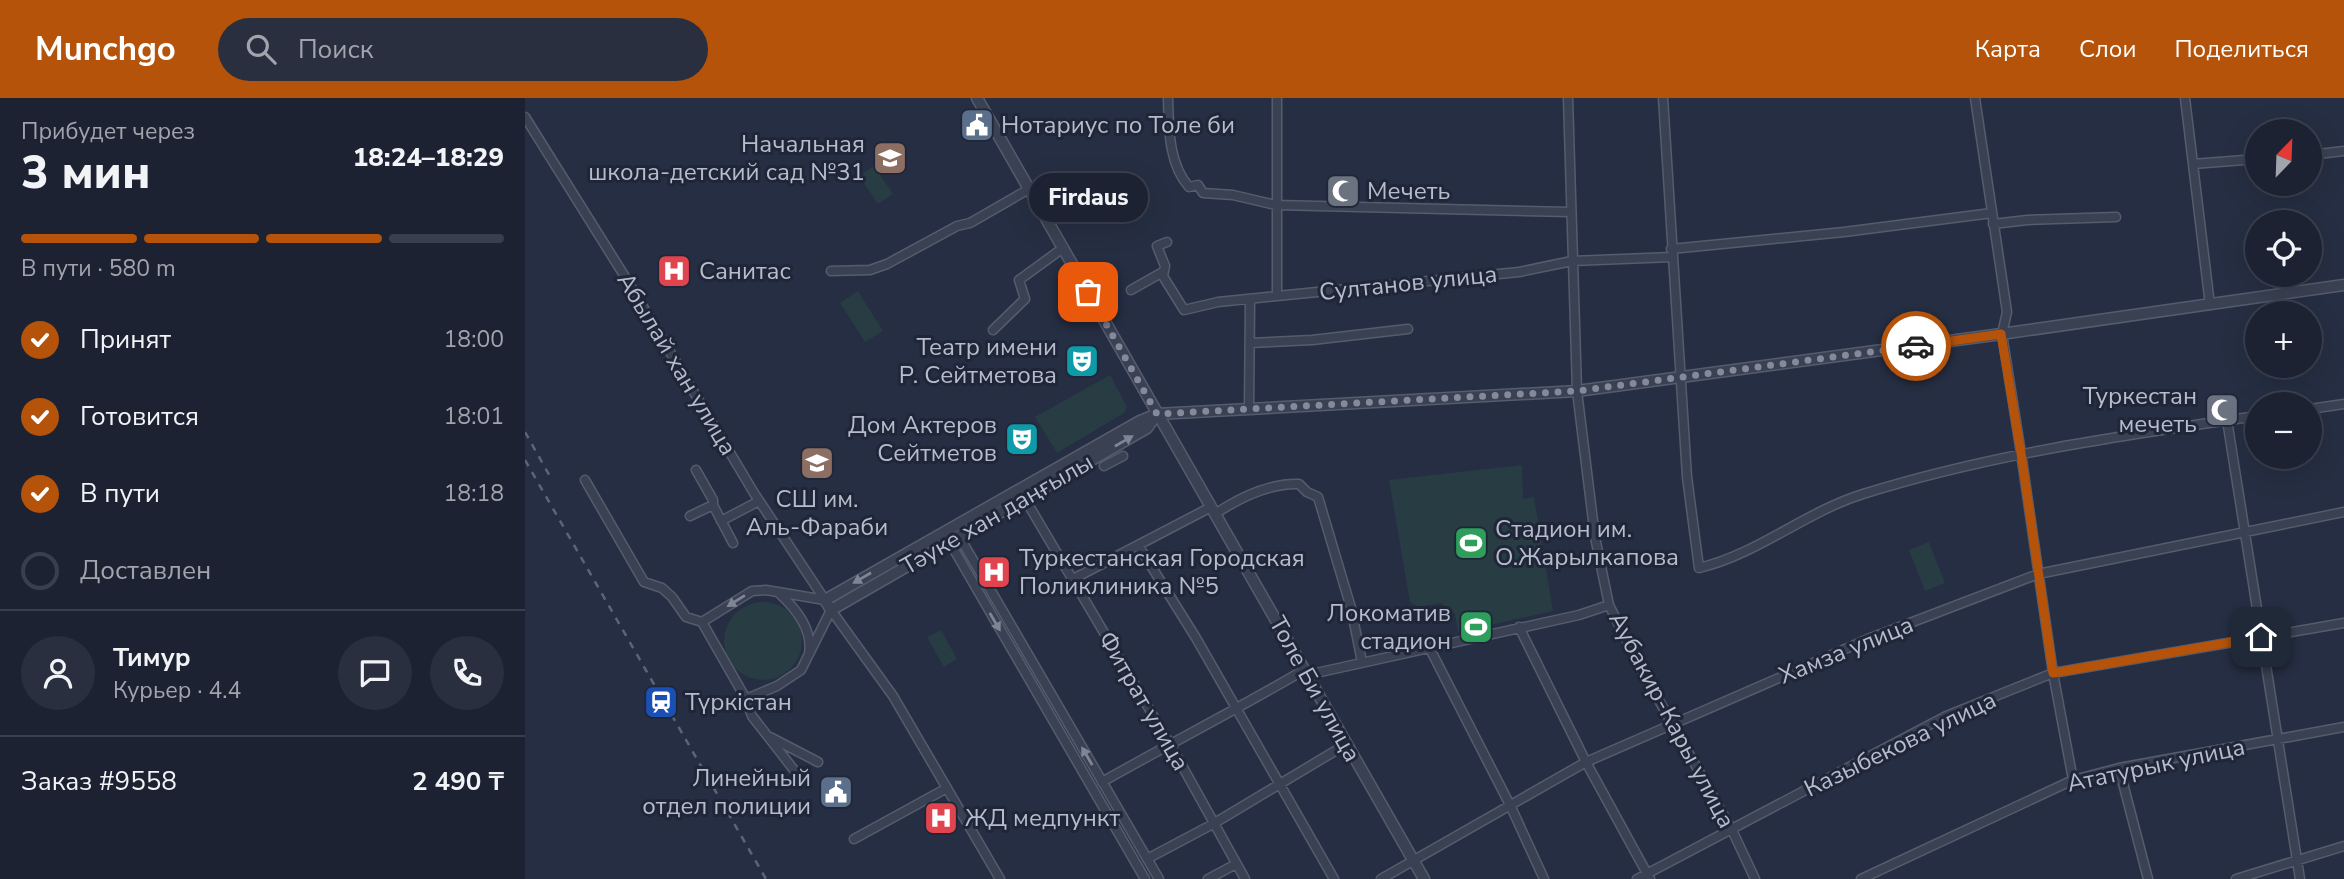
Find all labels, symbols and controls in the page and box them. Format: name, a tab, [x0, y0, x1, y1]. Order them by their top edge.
search box	[218, 18, 708, 81]
text: Munchgo	[35, 27, 176, 72]
icon: search	[242, 30, 280, 68]
text: Поиск	[298, 32, 373, 67]
text: Карта	[1975, 33, 2041, 65]
text: Слои	[2079, 33, 2136, 65]
text: Поделиться	[2174, 33, 2309, 65]
public building icon: Нотариус по Толе би	[958, 106, 996, 144]
place label: Нотариус по Толе би	[1001, 109, 1235, 141]
text: Прибудет через	[21, 116, 195, 147]
north arrow	[2245, 119, 2322, 196]
map controls	[2245, 119, 2322, 469]
place label: Начальная школа-детский сад №31	[588, 128, 865, 188]
school or university icon: Начальная школа-детский сад №31	[871, 139, 909, 177]
text: 18:24–18:29	[353, 140, 504, 175]
text: 3 мин	[21, 141, 150, 204]
mosque icon: Мечеть	[1324, 172, 1362, 210]
callout: Firdaus	[1029, 173, 1147, 222]
place label: Мечеть	[1367, 175, 1450, 207]
text: Firdaus	[1048, 182, 1129, 213]
button: locate	[2245, 210, 2322, 287]
hospital icon: Санитас	[655, 252, 693, 290]
text: В пути · 580 m	[21, 253, 176, 284]
place label: Санитас	[699, 255, 791, 287]
street label: Султанов улица	[1317, 258, 1499, 308]
pin	[1058, 262, 1118, 322]
street label: Абылай хан улица	[610, 267, 744, 461]
icon: bag	[1069, 273, 1107, 311]
button: +	[2245, 301, 2322, 378]
courier	[1881, 311, 1951, 381]
icon: check	[21, 321, 59, 359]
text: Принят	[80, 322, 171, 357]
text: 18:00	[444, 324, 504, 355]
icon: car	[1897, 327, 1935, 365]
place label: Театр имени Р. Сейтметова	[899, 331, 1057, 391]
theatre icon: Театр имени Р. Сейтметова	[1063, 342, 1101, 380]
place label: Туркестан мечеть	[2083, 380, 2197, 440]
mosque icon: Туркестан мечеть	[2203, 391, 2241, 429]
button: −	[2245, 392, 2322, 469]
icon: check	[21, 398, 59, 436]
text: Готовится	[80, 399, 199, 434]
text: 18:01	[444, 401, 504, 432]
place label: Дом Актеров Сейтметов	[848, 409, 997, 469]
theatre icon: Дом Актеров Сейтметов	[1003, 420, 1041, 458]
one-way arrow	[1114, 435, 1134, 447]
school or university icon: СШ им. Аль-Фараби	[798, 444, 836, 482]
street label: Тәуке хан даңғылы	[895, 446, 1099, 582]
icon: check	[21, 475, 59, 513]
text: В пути	[80, 476, 160, 511]
text: 18:18	[444, 478, 504, 509]
place label: СШ им. Аль-Фараби	[746, 483, 888, 543]
place label: Стадион им. О.Жарылкапова	[1495, 513, 1679, 573]
sports icon: Стадион им. О.Жарылкапова	[1452, 524, 1490, 562]
place label: Туркестанская Городская Поликлиника №5	[1019, 542, 1305, 602]
text: Доставлен	[80, 553, 211, 588]
hospital icon: Туркестанская Городская Поликлиника №5	[975, 553, 1013, 591]
one-way arrow	[853, 572, 872, 584]
one-way arrow	[726, 595, 746, 608]
place label: Локоматив стадион	[1327, 597, 1451, 657]
street label: Аубакир-Кары улица	[1601, 606, 1743, 834]
pin	[2231, 607, 2291, 667]
sports icon: Локоматив стадион	[1457, 608, 1495, 646]
street label: Хамза улица	[1774, 609, 1918, 691]
street label: Толе Би улица	[1262, 610, 1368, 768]
one-way arrow	[989, 612, 1001, 631]
icon: home	[2242, 618, 2280, 656]
street label: Фитрат улица	[1091, 625, 1197, 777]
button: person	[21, 636, 95, 710]
button: chat	[338, 636, 412, 710]
button: phone	[430, 636, 504, 710]
text: Тимур	[113, 640, 191, 675]
text: Курьер · 4.4	[113, 675, 241, 706]
station icon: Түркістан	[642, 683, 680, 721]
street label: Казыбекова улица	[1799, 684, 2001, 804]
place label: Түркістан	[685, 686, 792, 718]
street label: Ататурык улица	[2064, 731, 2248, 799]
one-way arrow	[1081, 747, 1093, 766]
place label: Линейный отдел полиции	[642, 762, 811, 822]
text: Заказ #9558	[21, 764, 177, 799]
text: 2 490 ₸	[412, 764, 504, 799]
public building icon: Линейный отдел полиции	[817, 773, 855, 811]
hospital icon: ЖД медпункт	[922, 799, 960, 837]
place label: ЖД медпункт	[965, 802, 1120, 834]

